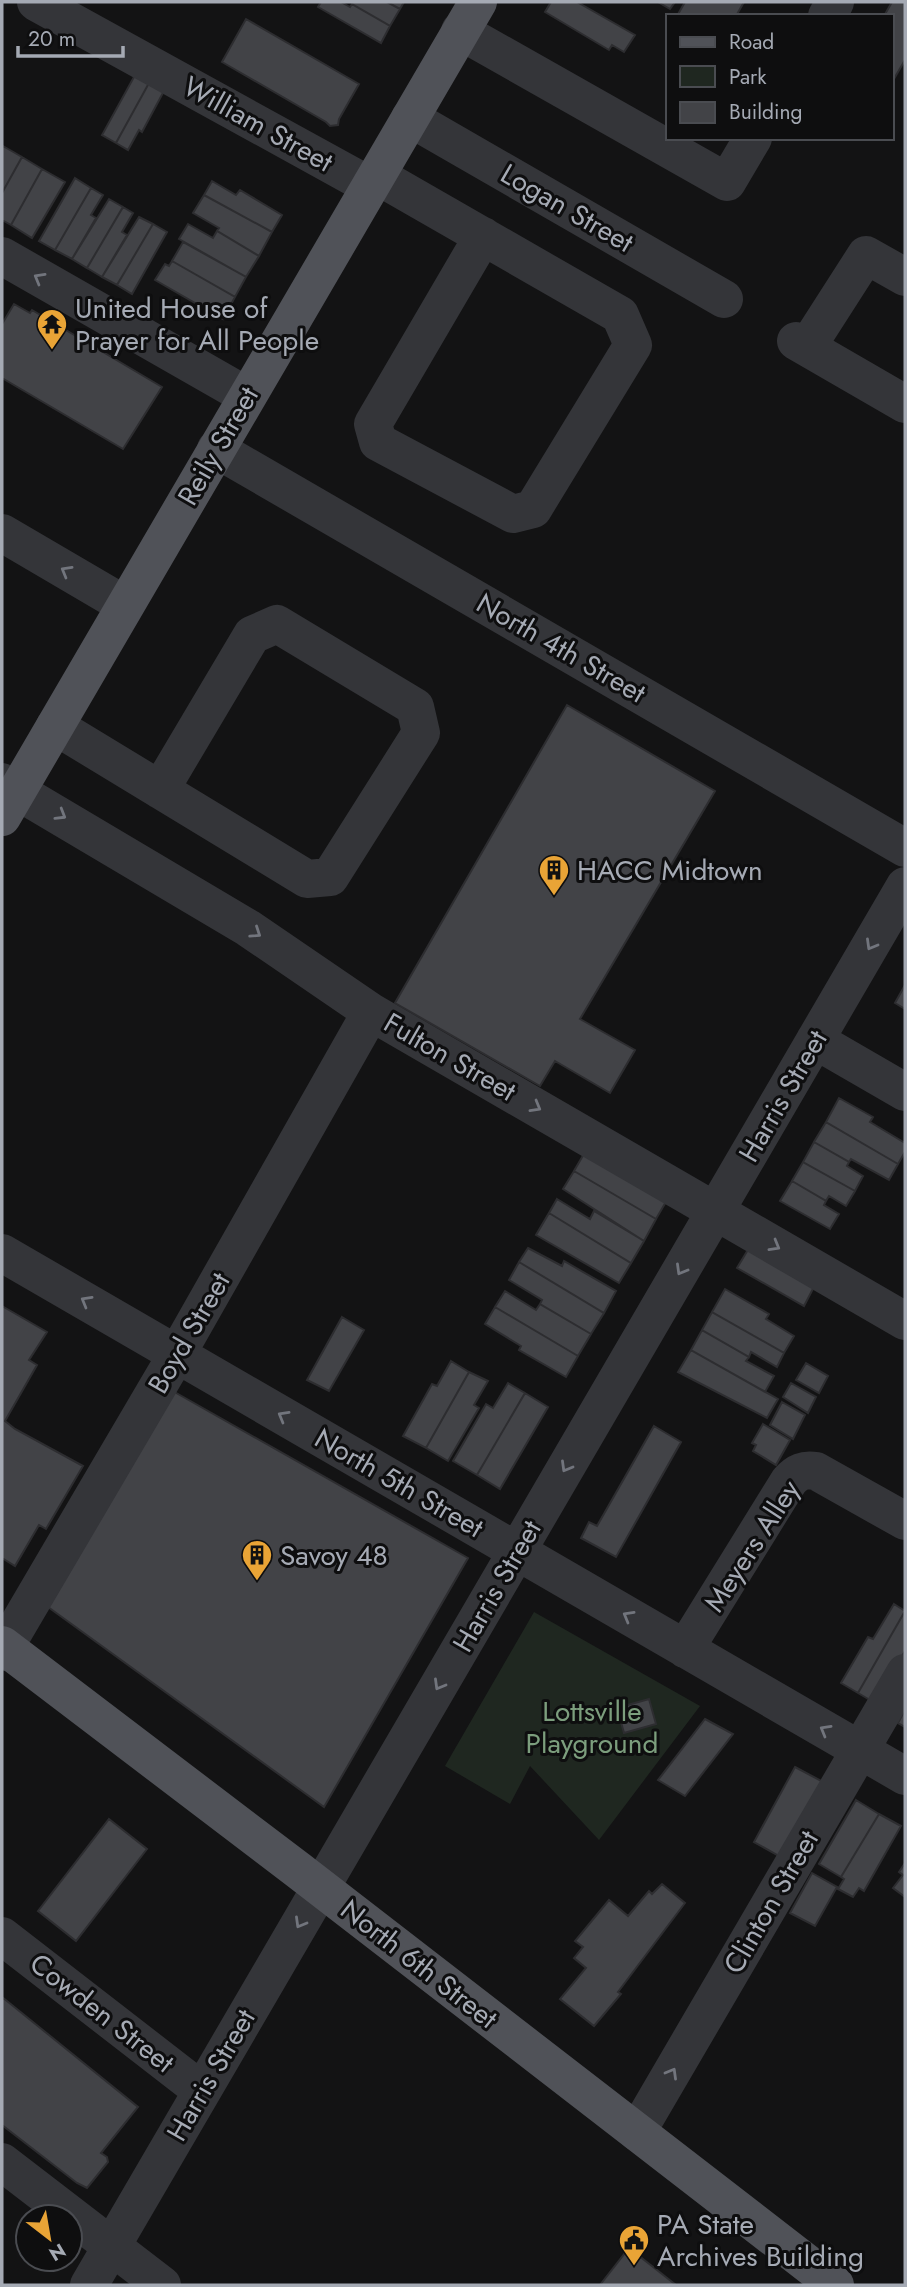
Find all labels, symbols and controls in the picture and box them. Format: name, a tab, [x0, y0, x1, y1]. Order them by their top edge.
scale bar	[18, 14, 122, 58]
legend	[666, 14, 893, 140]
text: 20 m	[28, 24, 75, 54]
text: Road	[729, 27, 774, 57]
text: Park	[729, 62, 767, 92]
street label: William Street	[176, 66, 341, 182]
text: Building	[729, 97, 802, 127]
street label: Logan Street	[493, 153, 641, 263]
one-way arrow	[34, 273, 46, 286]
place label: United House of Prayer for All People	[75, 288, 319, 361]
temple icon: United House of Prayer for All People	[35, 307, 69, 351]
street label: Reily Street	[167, 379, 269, 513]
one-way arrow	[61, 566, 74, 579]
street label: North 4th Street	[469, 583, 653, 713]
one-way arrow	[54, 807, 67, 820]
place label: HACC Midtown	[577, 850, 763, 891]
building icon: HACC Midtown	[537, 853, 571, 897]
one-way arrow	[248, 925, 261, 938]
one-way arrow	[866, 938, 879, 951]
street label: Fulton Street	[376, 1003, 524, 1112]
street label: Harris Street	[729, 1022, 838, 1170]
one-way arrow	[528, 1099, 541, 1112]
one-way arrow	[767, 1237, 780, 1250]
one-way arrow	[676, 1263, 689, 1276]
street label: Boyd Street	[138, 1264, 240, 1401]
one-way arrow	[81, 1297, 94, 1310]
one-way arrow	[278, 1411, 291, 1424]
street label: North 5th Street	[307, 1418, 491, 1548]
one-way arrow	[562, 1459, 575, 1472]
street label: Meyers Alley	[694, 1471, 810, 1620]
street label: Harris Street	[443, 1512, 552, 1660]
place label: Savoy 48	[280, 1535, 388, 1576]
building icon: Savoy 48	[240, 1538, 274, 1582]
one-way arrow	[623, 1611, 635, 1624]
one-way arrow	[435, 1677, 448, 1690]
park label: Lottsville Playground	[526, 1691, 658, 1764]
one-way arrow	[820, 1725, 832, 1738]
street label: Clinton Street	[713, 1822, 829, 1981]
street label: North 6th Street	[332, 1890, 506, 2039]
one-way arrow	[295, 1916, 308, 1929]
street label: Cowden Street	[21, 1943, 183, 2083]
street label: Harris Street	[157, 2001, 266, 2149]
one-way arrow	[663, 2067, 676, 2080]
north arrow	[14, 2203, 84, 2273]
place label: PA State Archives Building	[657, 2204, 864, 2277]
public building icon: PA State Archives Building	[617, 2223, 651, 2267]
text: N	[44, 2237, 71, 2268]

